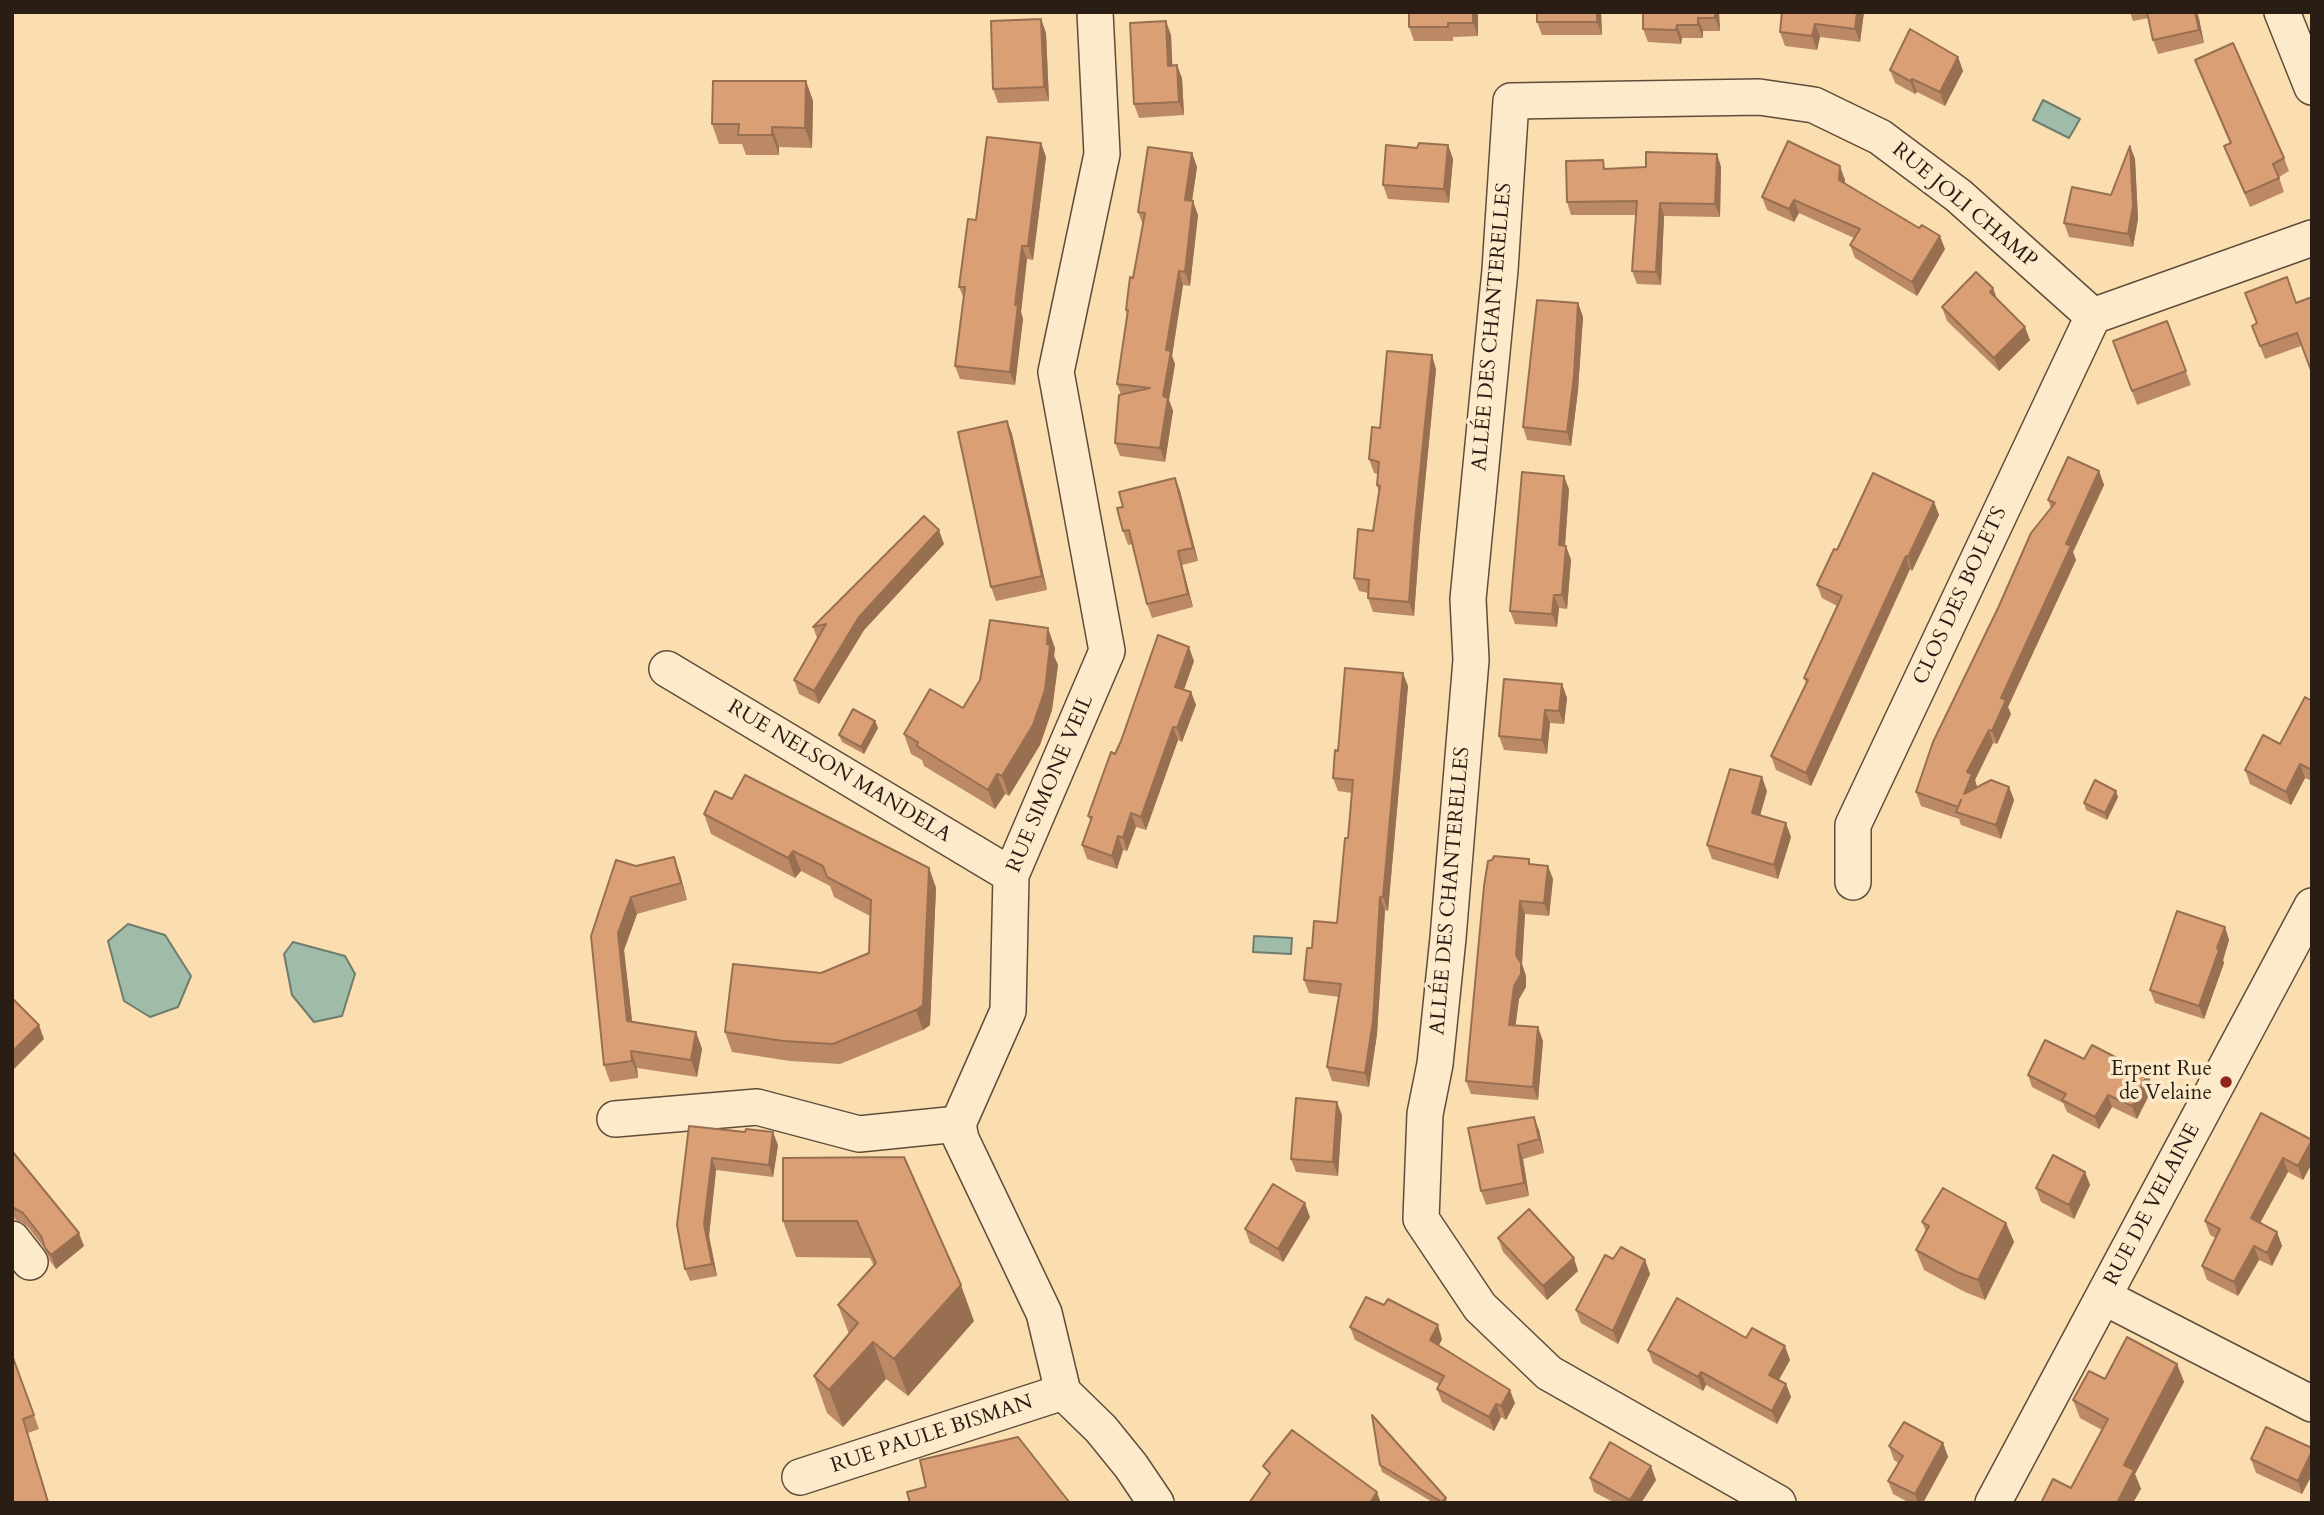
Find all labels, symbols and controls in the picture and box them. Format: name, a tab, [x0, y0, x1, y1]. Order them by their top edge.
street label: RUE JOLI CHAMP	[1886, 138, 2042, 274]
street label: ALLÉE DES CHANTERELLES	[1468, 182, 1518, 472]
street label: CLOS DES BOLETS	[1909, 503, 2013, 689]
street label: RUE SIMONE VEIL	[1002, 691, 1100, 877]
street label: RUE NELSON MANDELA	[723, 695, 955, 849]
street label: ALLÉE DES CHANTERELLES	[1426, 746, 1476, 1036]
place label: Erpent Rue de Velaine	[2111, 1057, 2212, 1107]
marker: Erpent Rue de Velaine	[2218, 1074, 2234, 1090]
street label: RUE DE VELAINE	[2100, 1120, 2206, 1290]
street label: RUE PAULE BISMAN	[828, 1390, 1036, 1480]

